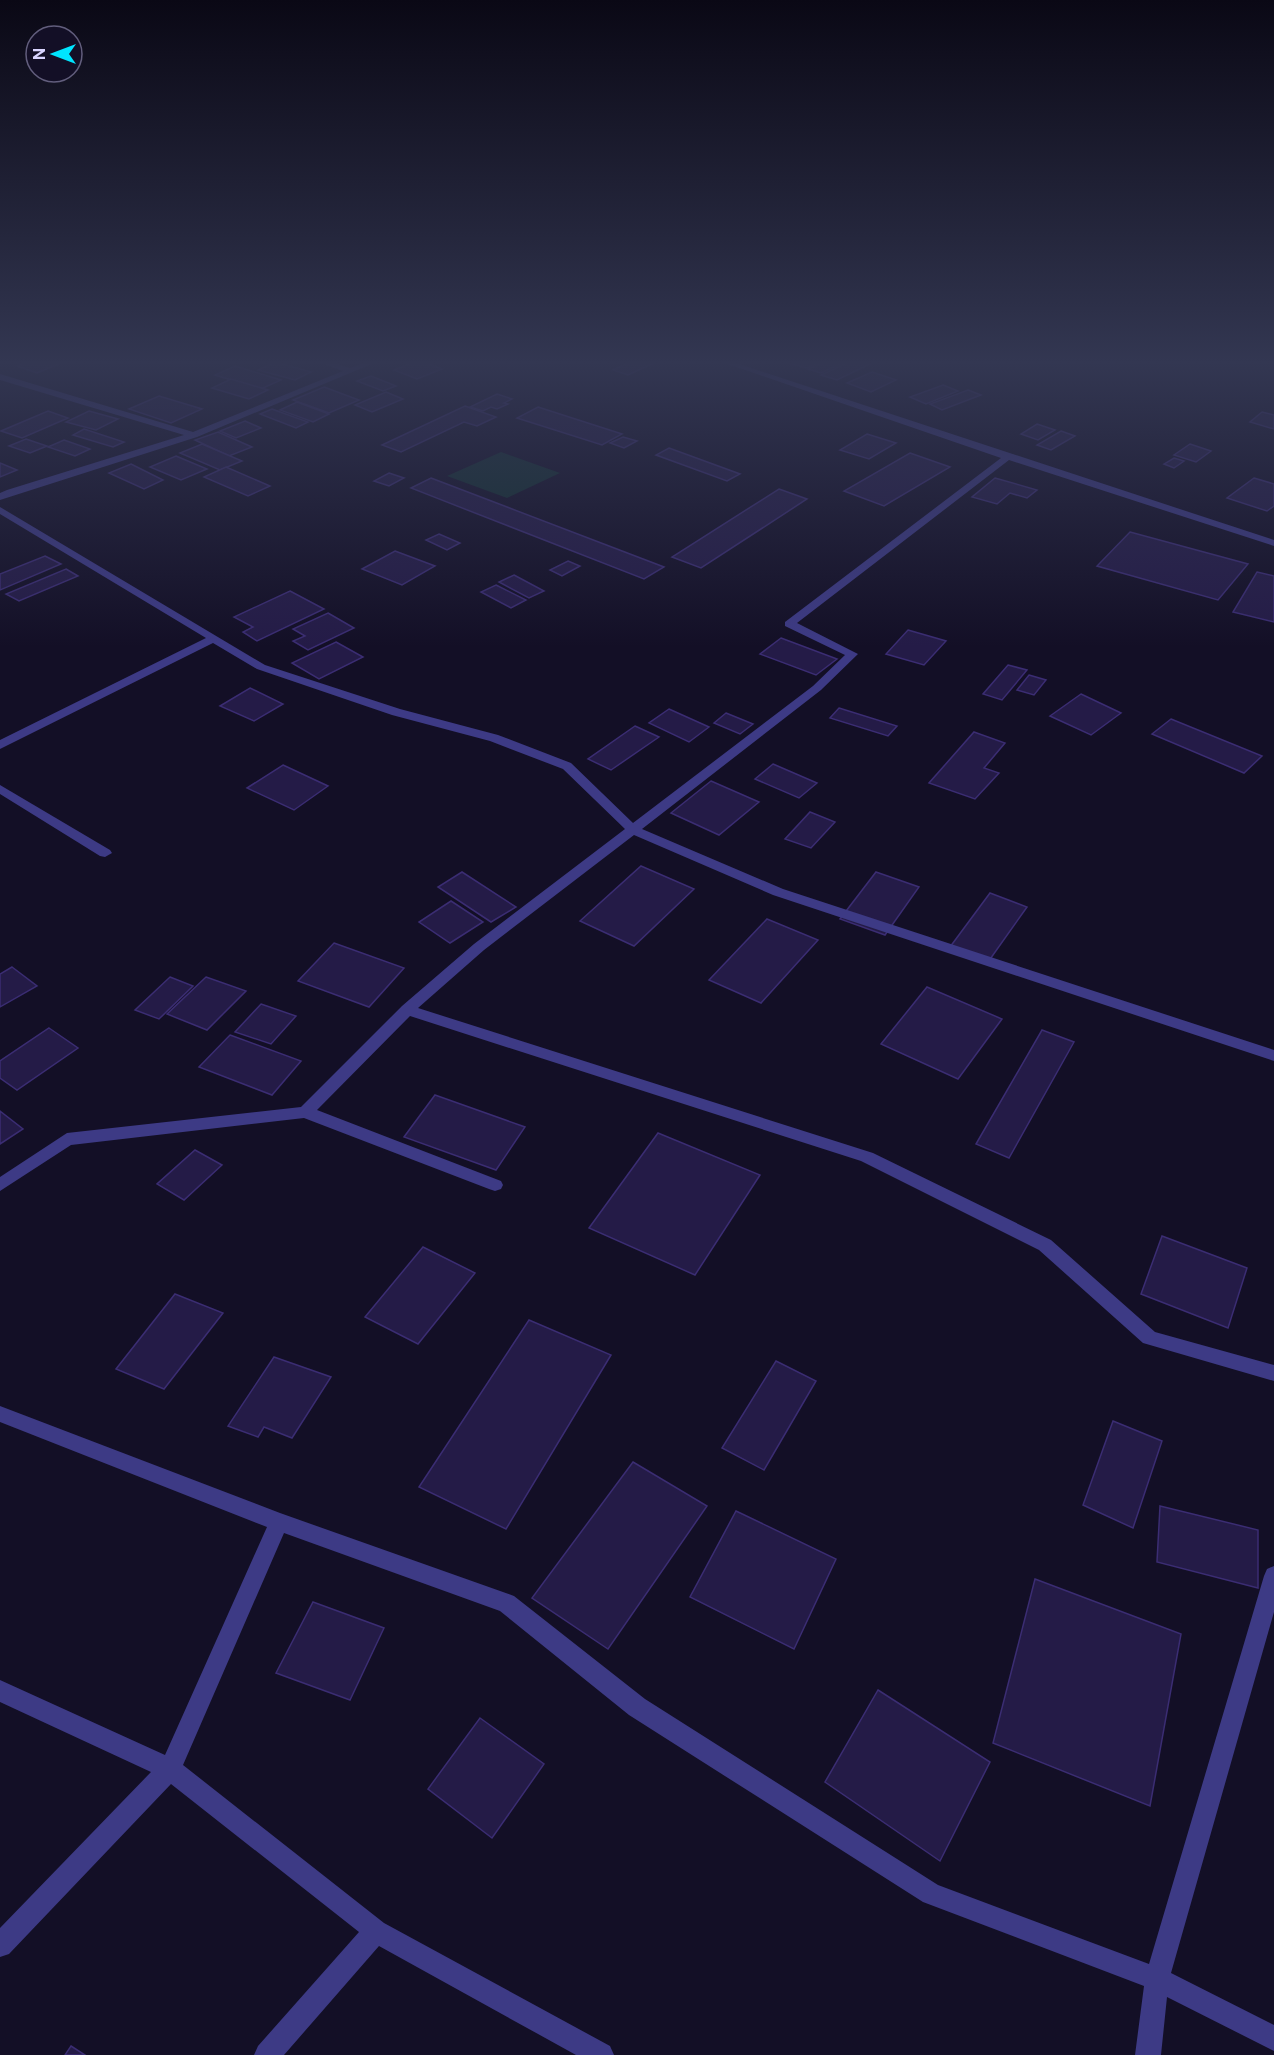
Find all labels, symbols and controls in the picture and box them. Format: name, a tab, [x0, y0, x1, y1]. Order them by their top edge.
north arrow	[24, 24, 84, 84]
text: N	[30, 48, 49, 60]

